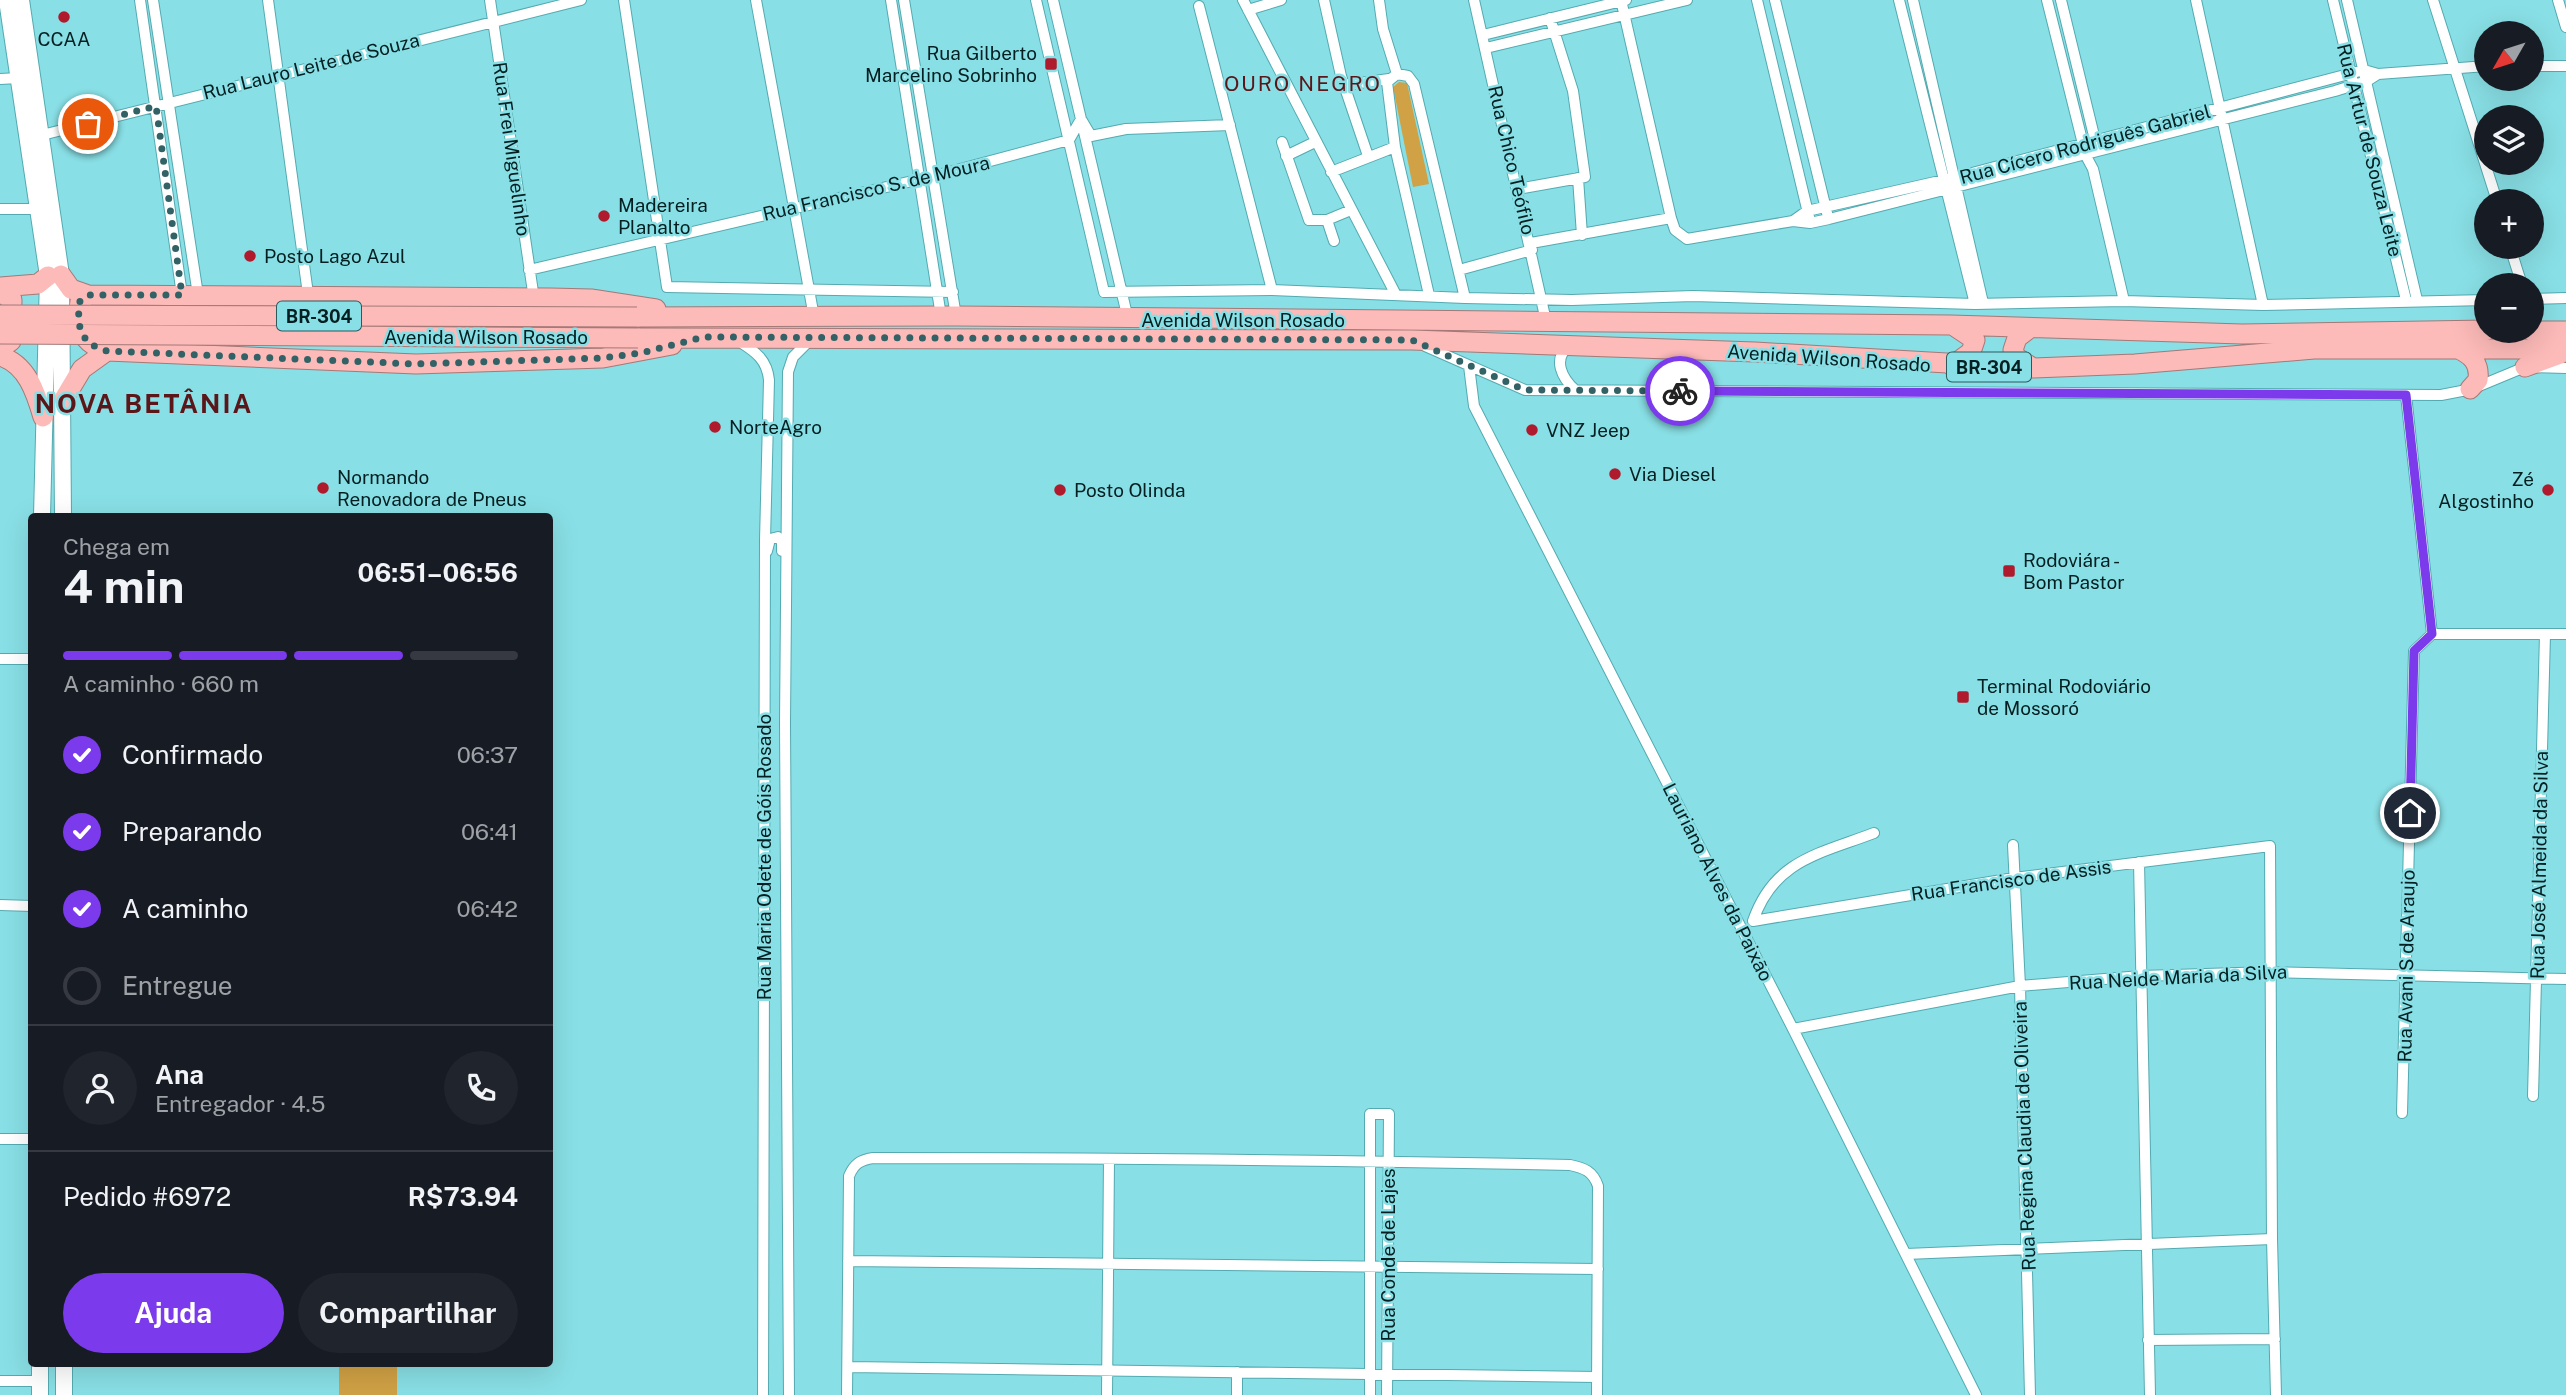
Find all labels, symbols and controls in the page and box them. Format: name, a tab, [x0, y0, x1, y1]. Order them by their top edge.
marker: CCAA	[56, 9, 72, 25]
north arrow	[2474, 21, 2544, 91]
map controls	[2474, 21, 2544, 343]
place label: CCAA	[37, 28, 91, 50]
street label: Rua Lauro Leite de Souza	[200, 28, 422, 104]
street label: Rua Artur de Souza Leite	[2333, 41, 2407, 259]
place label: Rua Gilberto Marcelino Sobrinho	[865, 42, 1037, 86]
marker: Rua Gilberto Marcelino Sobrinho	[1043, 56, 1059, 72]
street label: Rua Frei Miguelinho	[489, 61, 535, 237]
district label: OURO NEGRO	[1224, 71, 1382, 96]
street label: Rua Chico Teófilo	[1484, 83, 1540, 237]
pin	[58, 94, 118, 154]
street label: Rua Cícero Rodriguês Gabriel	[1957, 100, 2213, 188]
icon: bag	[69, 105, 107, 143]
button: layers	[2474, 105, 2544, 175]
street label: Rua Francisco S. de Moura	[760, 151, 992, 225]
button: +	[2474, 189, 2544, 259]
place label: Madereira Planalto	[618, 194, 708, 238]
marker: Madereira Planalto	[596, 208, 612, 224]
place label: Posto Lago Azul	[264, 245, 406, 267]
marker: Posto Lago Azul	[242, 248, 258, 264]
button: −	[2474, 273, 2544, 343]
road number: BR-304	[277, 302, 361, 330]
street label: Avenida Wilson Rosado	[1141, 309, 1345, 331]
street label: Avenida Wilson Rosado	[384, 326, 588, 348]
street label: Avenida Wilson Rosado	[1726, 340, 1932, 376]
road number: BR-304	[1947, 352, 2031, 382]
courier	[1645, 356, 1715, 426]
icon: bike	[1661, 372, 1699, 410]
district label: NOVA BETÂNIA	[35, 388, 253, 419]
place label: NorteAgro	[729, 416, 822, 438]
marker: NorteAgro	[707, 419, 723, 435]
place label: VNZ Jeep	[1546, 419, 1630, 441]
marker: VNZ Jeep	[1524, 422, 1540, 438]
place label: Via Diesel	[1629, 463, 1716, 485]
place label: Normando Renovadora de Pneus	[337, 466, 527, 510]
marker: Via Diesel	[1607, 466, 1623, 482]
place label: Zé Algostinho	[2438, 468, 2534, 512]
place label: Posto Olinda	[1074, 479, 1186, 501]
marker: Normando Renovadora de Pneus	[315, 480, 331, 496]
marker: Posto Olinda	[1052, 482, 1068, 498]
marker: Zé Algostinho	[2540, 482, 2556, 498]
text: Chega em	[63, 533, 170, 560]
place label: Rodoviára - Bom Pastor	[2023, 549, 2125, 593]
text: 06:51–06:56	[357, 557, 518, 588]
text: 4 min	[63, 559, 184, 613]
marker: Rodoviára - Bom Pastor	[2001, 563, 2017, 579]
text: A caminho · 660 m	[63, 670, 259, 697]
place label: Terminal Rodoviário de Mossoró	[1977, 675, 2151, 719]
marker: Terminal Rodoviário de Mossoró	[1955, 689, 1971, 705]
street label: Rua Maria Odete de Góis Rosado	[753, 714, 775, 1000]
icon: check	[63, 736, 101, 774]
text: Confirmado	[122, 739, 263, 770]
text: 06:37	[457, 741, 518, 768]
street label: Rua José Almeida da Silva	[2526, 751, 2552, 979]
street label: Lauriano Alves da Paixão	[1658, 779, 1778, 985]
pin	[2380, 783, 2440, 843]
icon: home	[2391, 794, 2429, 832]
icon: check	[63, 813, 101, 851]
text: Preparando	[122, 816, 262, 847]
text: 06:41	[461, 818, 518, 845]
street label: Rua Francisco de Assis	[1910, 855, 2112, 905]
street label: Rua Avani S de Araujo	[2393, 869, 2419, 1063]
icon: check	[63, 890, 101, 928]
text: A caminho	[122, 893, 249, 924]
text: 06:42	[457, 895, 518, 922]
street label: Rua Neide Maria da Silva	[2068, 960, 2288, 994]
text: Entregue	[122, 970, 233, 1001]
street label: Rua Regina Claudia de Oliveira	[2008, 1001, 2040, 1271]
button: person	[63, 1051, 137, 1125]
button: phone	[444, 1051, 518, 1125]
text: Ana	[155, 1059, 204, 1090]
text: Entregador · 4.5	[155, 1090, 326, 1117]
street label: Rua Conde de Lajes	[1377, 1168, 1399, 1342]
text: Pedido #6972	[63, 1181, 231, 1212]
text: R$73.94	[408, 1181, 518, 1212]
button: Ajuda	[63, 1273, 284, 1353]
button: Compartilhar	[298, 1273, 518, 1353]

